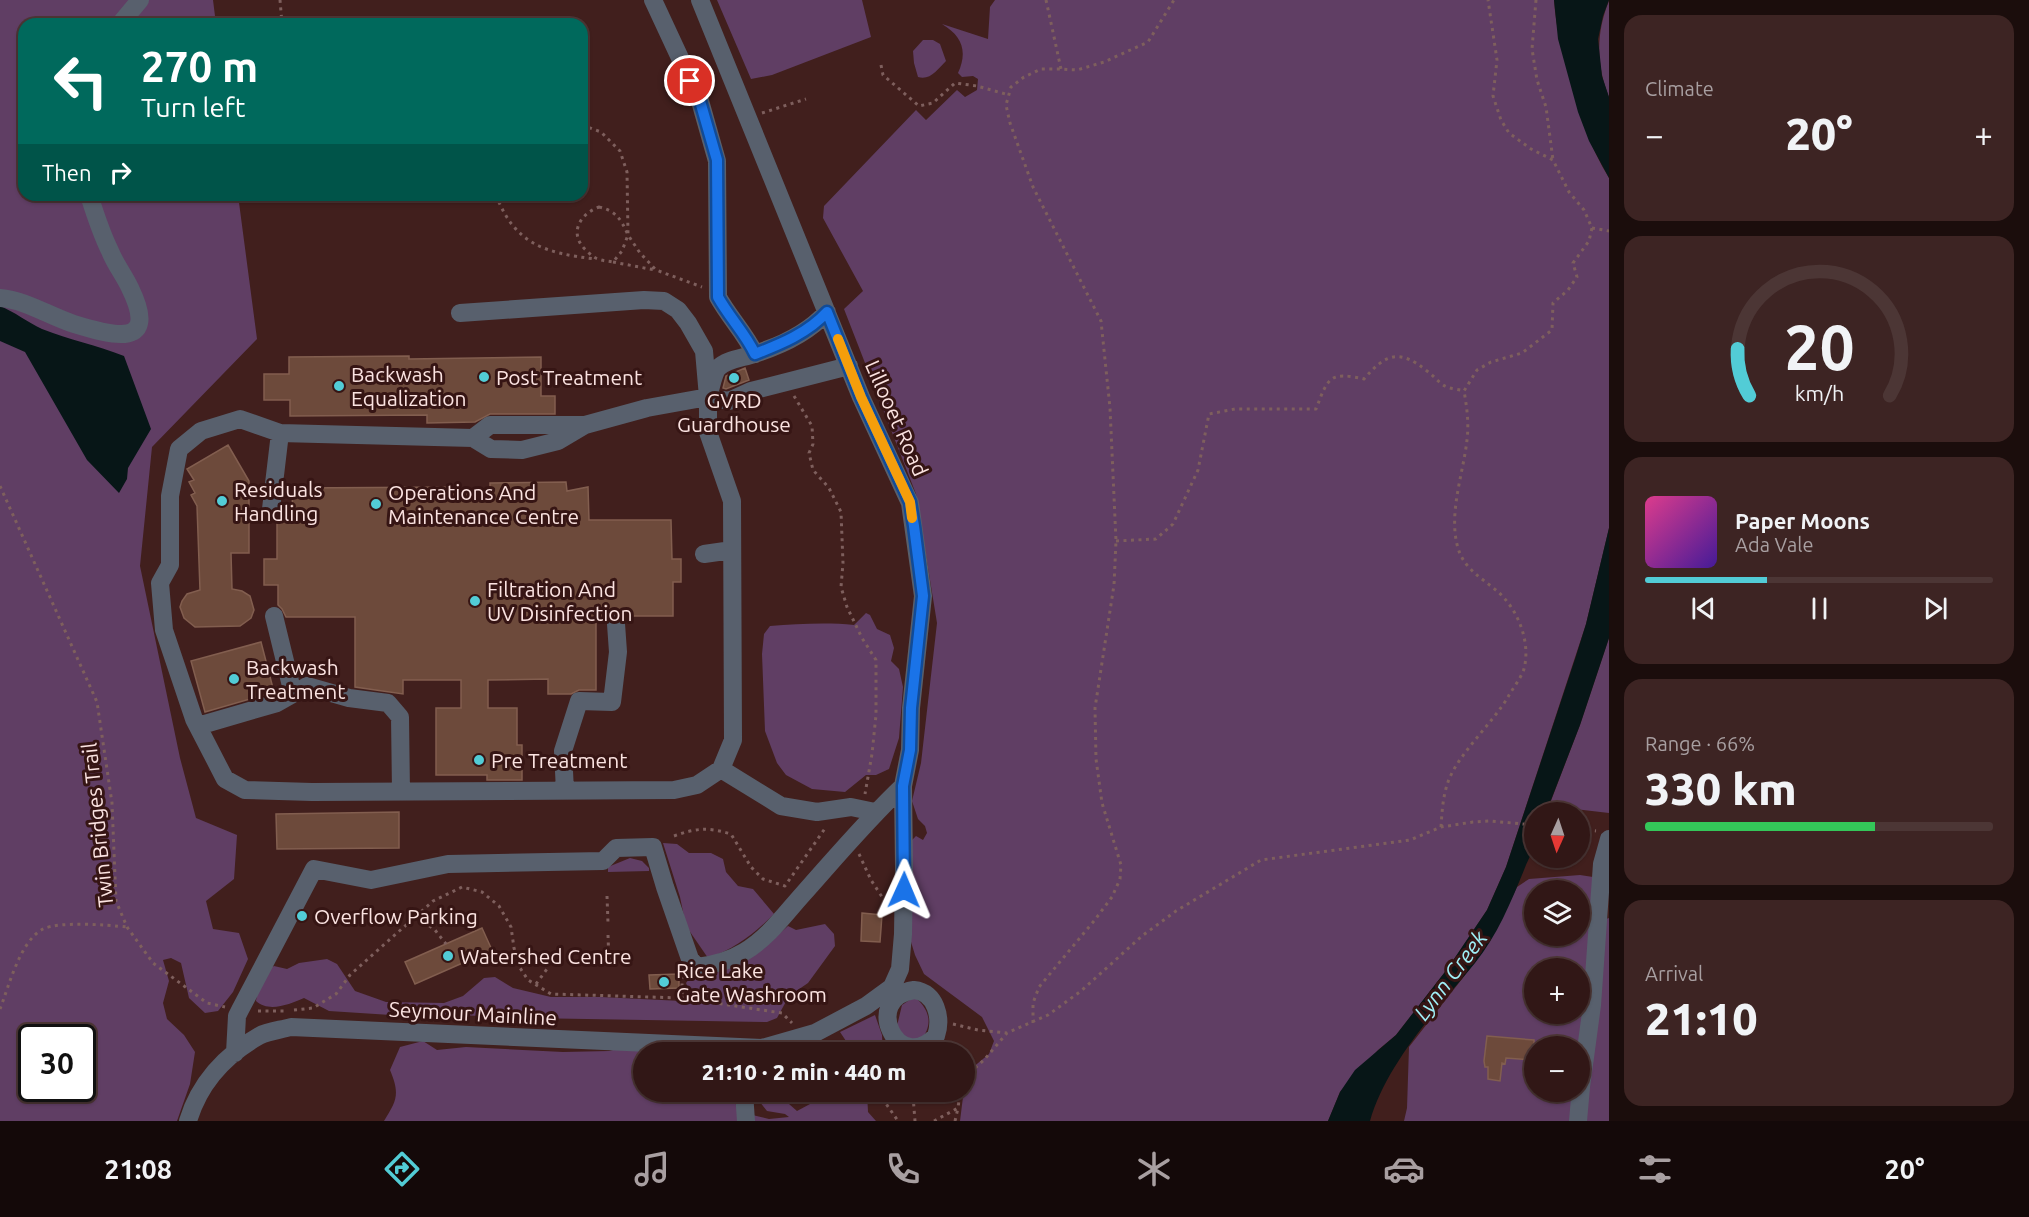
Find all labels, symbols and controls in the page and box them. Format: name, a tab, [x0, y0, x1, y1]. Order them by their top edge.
icon: left	[42, 42, 120, 120]
text: 270 m	[141, 43, 258, 90]
pin	[664, 55, 715, 106]
icon: arrive	[673, 64, 706, 97]
text: Climate	[1645, 77, 1714, 100]
text: Turn left	[141, 92, 245, 122]
text: 20°	[1785, 108, 1853, 159]
text: −	[1645, 116, 1664, 153]
text: +	[1974, 116, 1993, 153]
icon: right	[104, 156, 137, 189]
text: Then	[42, 160, 92, 185]
text: 20	[1784, 312, 1854, 382]
street label: Lillooet Road	[861, 356, 933, 480]
place label: Backwash Equalization	[351, 362, 466, 410]
place label: Post Treatment	[496, 365, 642, 389]
marker: Post Treatment	[477, 370, 491, 384]
marker: GVRD Guardhouse	[727, 371, 741, 385]
marker: Backwash Equalization	[332, 379, 346, 393]
text: km/h	[1794, 382, 1844, 406]
place label: GVRD Guardhouse	[677, 388, 791, 436]
place label: Residuals Handling	[234, 477, 323, 525]
place label: Operations And Maintenance Centre	[388, 480, 579, 528]
marker: Residuals Handling	[215, 494, 229, 508]
marker: Operations And Maintenance Centre	[369, 497, 383, 511]
text: Paper Moons	[1735, 508, 1870, 533]
text: Ada Vale	[1735, 533, 1813, 556]
place label: Filtration And UV Disinfection	[487, 577, 633, 625]
icon: previous	[1687, 592, 1720, 625]
icon: pause	[1803, 592, 1836, 625]
icon: next	[1919, 592, 1952, 625]
marker: Filtration And UV Disinfection	[468, 594, 482, 608]
place label: Backwash Treatment	[246, 655, 346, 703]
marker: Backwash Treatment	[227, 672, 241, 686]
text: Range · 66%	[1645, 732, 1755, 755]
street label: Twin Bridges Trail	[76, 742, 118, 908]
place label: Pre Treatment	[491, 748, 627, 772]
marker: Pre Treatment	[472, 753, 486, 767]
text: 330 km	[1645, 763, 1797, 814]
north arrow	[1524, 802, 1590, 868]
map controls	[1524, 802, 1590, 1102]
position arrow	[872, 858, 936, 922]
button: layers	[1524, 880, 1590, 946]
place label: Overflow Parking	[314, 904, 478, 928]
marker: Overflow Parking	[295, 909, 309, 923]
water label: Lynn Creek	[1408, 925, 1492, 1025]
place label: Watershed Centre	[460, 944, 632, 968]
marker: Watershed Centre	[441, 949, 455, 963]
place label: Rice Lake Gate Washroom	[676, 958, 827, 1006]
button: +	[1524, 958, 1590, 1024]
text: Arrival	[1645, 962, 1703, 985]
marker: Rice Lake Gate Washroom	[657, 975, 671, 989]
text: 21:10	[1645, 993, 1758, 1044]
street label: Seymour Mainline	[388, 997, 558, 1029]
speed limit sign: 30	[18, 1024, 96, 1102]
button: −	[1524, 1036, 1590, 1102]
text: 21:10 · 2 min · 440 m	[702, 1059, 906, 1084]
icon: directions	[381, 1148, 423, 1190]
icon: music	[631, 1148, 673, 1190]
icon: phone	[882, 1148, 924, 1190]
icon: climate	[1133, 1148, 1175, 1190]
icon: car	[1383, 1148, 1425, 1190]
icon: filters	[1634, 1148, 1676, 1190]
text: 21:08	[104, 1154, 172, 1184]
text: 20°	[1885, 1154, 1925, 1184]

